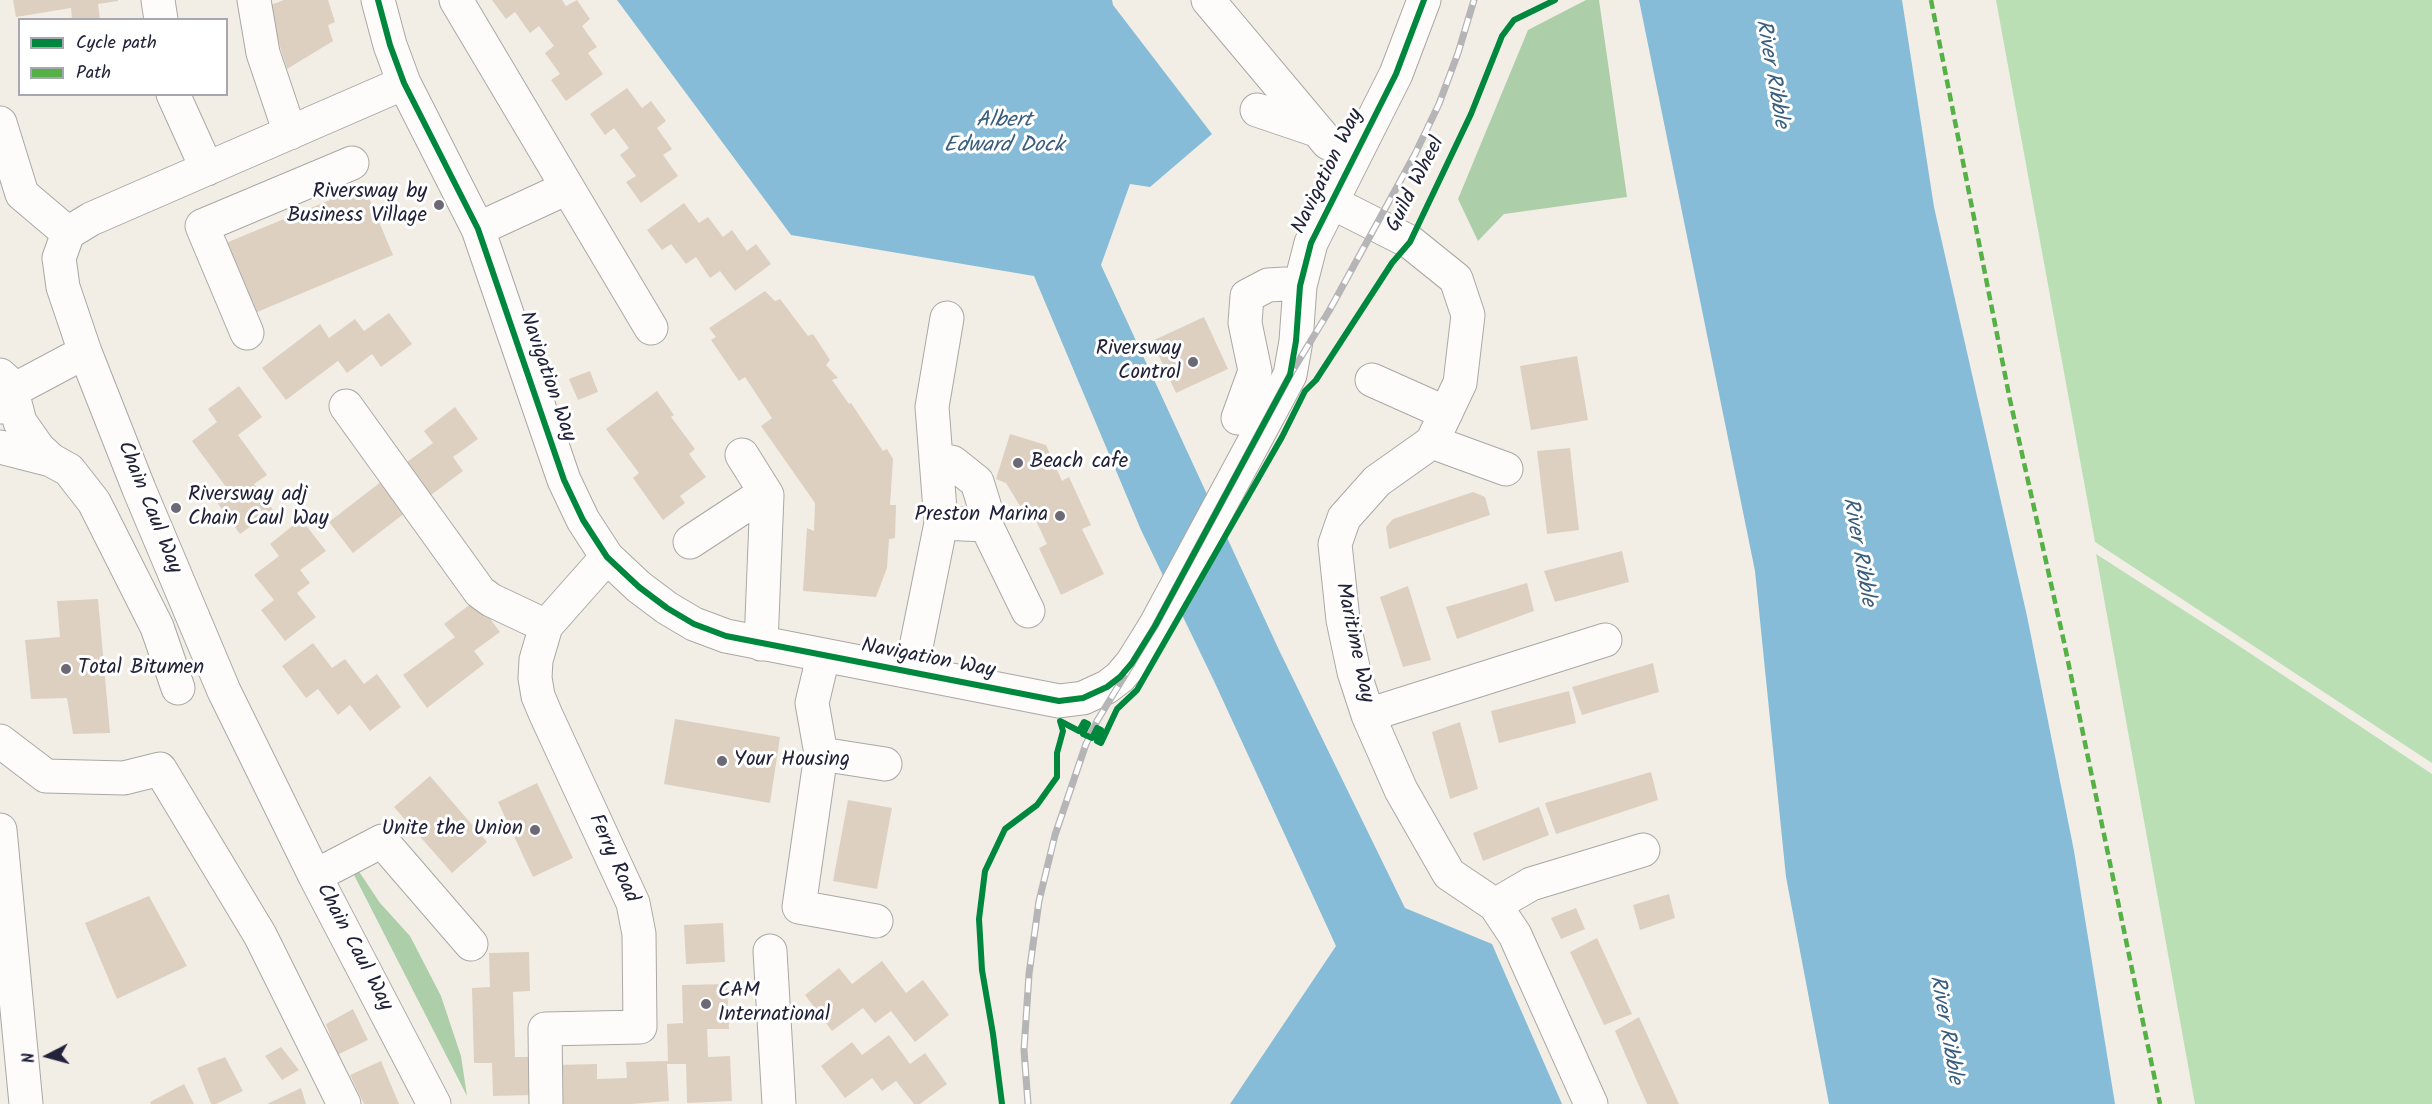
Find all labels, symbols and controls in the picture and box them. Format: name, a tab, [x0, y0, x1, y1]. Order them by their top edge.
legend	[18, 18, 228, 96]
water label: River Ribble	[1747, 18, 1793, 130]
text: Cycle path	[76, 29, 157, 58]
text: Path	[76, 59, 111, 88]
street label: Navigation Way	[1288, 105, 1370, 239]
water label: Albert Edward Dock	[944, 109, 1064, 160]
street label: Guild Wheel	[1382, 133, 1452, 237]
place label: Riversway by Business Village	[287, 180, 427, 230]
marker: Riversway by Business Village	[432, 198, 446, 212]
street label: Navigation Way	[512, 309, 580, 445]
place label: Riversway Control	[1096, 337, 1181, 387]
marker: Riversway Control	[1186, 355, 1200, 369]
street label: Chain Caul Way	[110, 438, 186, 578]
place label: Beach cafe	[1030, 450, 1128, 476]
marker: Beach cafe	[1011, 456, 1025, 470]
place label: Riversway adj Chain Caul Way	[188, 483, 329, 533]
water label: River Ribble	[1834, 496, 1880, 608]
marker: Riversway adj Chain Caul Way	[169, 501, 183, 515]
place label: Preston Marina	[915, 503, 1048, 529]
marker: Preston Marina	[1053, 509, 1067, 523]
street label: Maritime Way	[1328, 581, 1378, 705]
street label: Navigation Way	[859, 635, 997, 685]
place label: Total Bitumen	[78, 656, 204, 682]
marker: Total Bitumen	[59, 662, 73, 676]
place label: Your Housing	[734, 748, 850, 774]
marker: Your Housing	[715, 754, 729, 768]
street label: Ferry Road	[581, 811, 643, 907]
place label: Unite the Union	[382, 817, 523, 843]
marker: Unite the Union	[528, 823, 542, 837]
street label: Chain Caul Way	[309, 880, 397, 1016]
water label: River Ribble	[1921, 974, 1967, 1086]
place label: CAM International	[718, 979, 830, 1029]
marker: CAM International	[699, 997, 713, 1011]
north arrow	[18, 1026, 78, 1086]
text: N	[17, 1052, 43, 1064]

